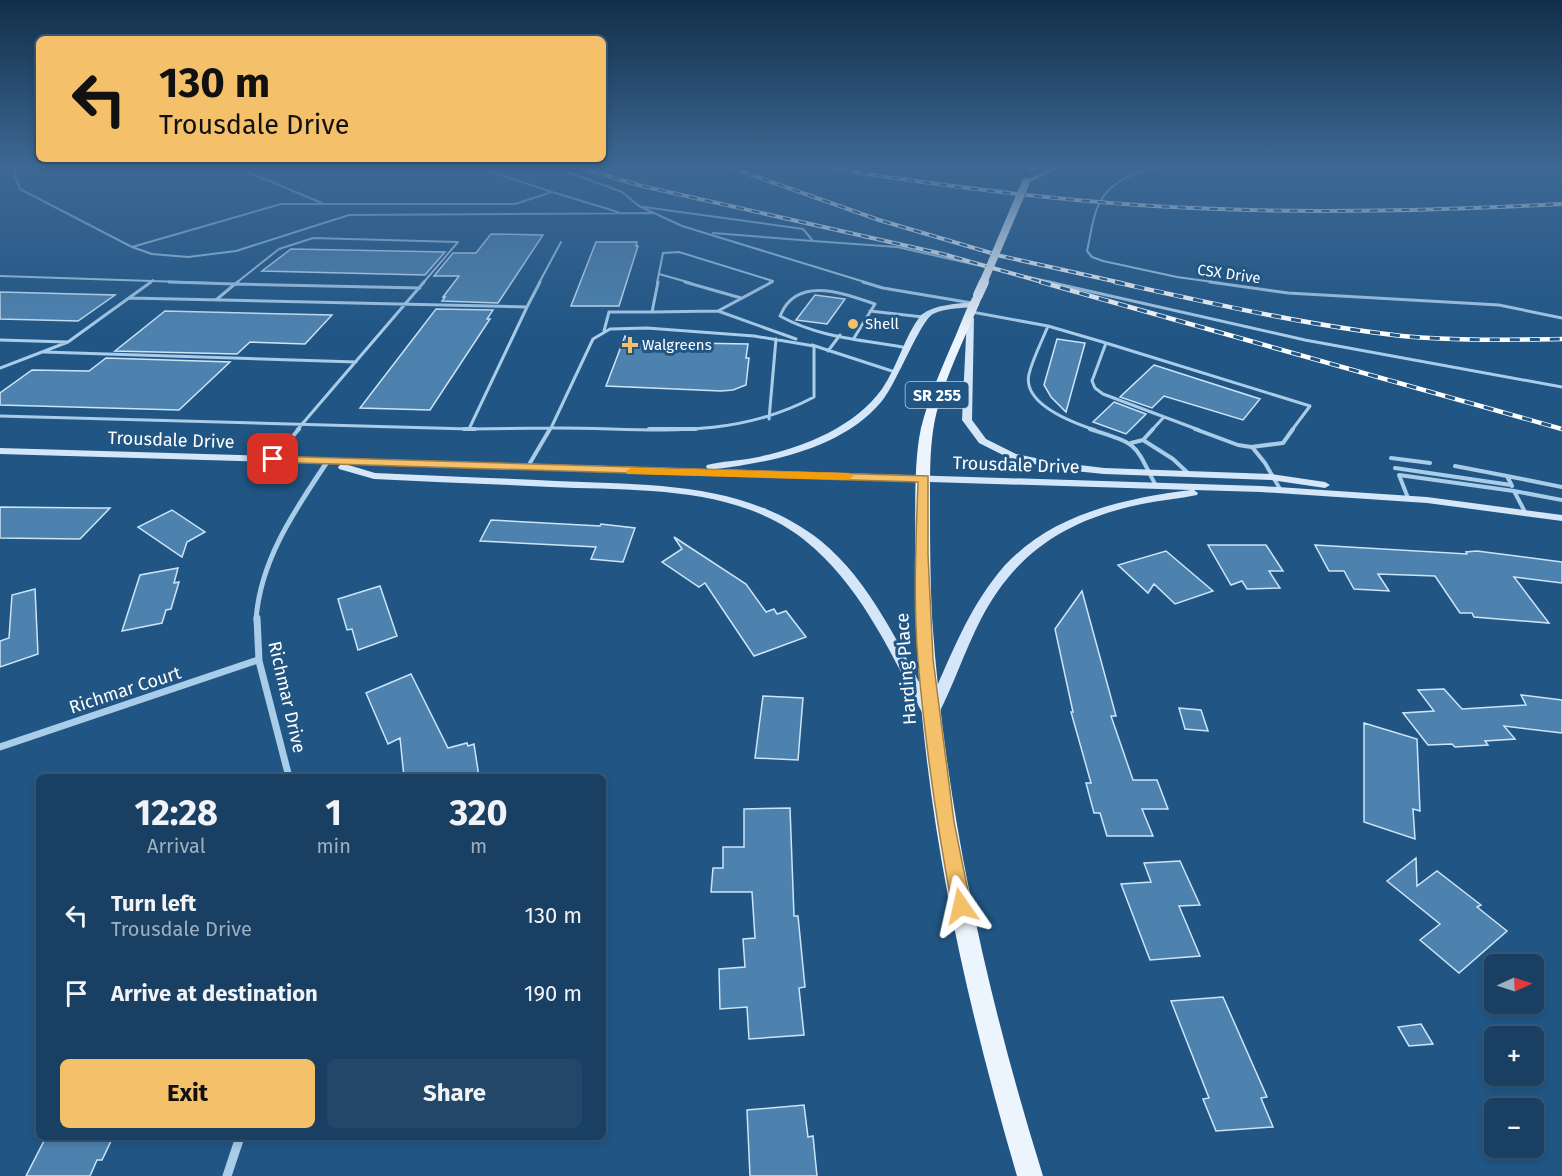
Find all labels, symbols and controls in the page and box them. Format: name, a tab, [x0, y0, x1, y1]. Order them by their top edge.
text: 130 m	[159, 58, 270, 108]
icon: left	[60, 60, 138, 138]
text: Trousdale Drive	[159, 109, 349, 141]
street label: CSX Drive	[1196, 261, 1262, 287]
place label: Shell	[865, 315, 900, 333]
marker: Shell	[846, 317, 860, 331]
place label: Walgreens	[642, 336, 712, 354]
marker: Walgreens	[623, 338, 637, 352]
road number: SR 255	[906, 382, 968, 408]
street label: Trousdale Drive	[107, 427, 235, 453]
pin	[247, 433, 298, 484]
icon: arrive	[256, 442, 289, 475]
street label: Trousdale Drive	[952, 452, 1080, 478]
street label: Harding Place	[891, 612, 921, 726]
street label: Richmar Drive	[263, 639, 311, 755]
street label: Richmar Court	[66, 661, 184, 718]
text: 12:28	[134, 791, 218, 835]
text: 1	[325, 791, 342, 835]
text: 320	[449, 791, 507, 835]
text: Arrival	[147, 834, 206, 858]
text: min	[316, 834, 351, 858]
text: m	[470, 834, 487, 858]
position arrow	[929, 874, 993, 938]
text: Turn left	[111, 890, 196, 917]
icon: left	[60, 899, 93, 932]
text: 130 m	[525, 902, 582, 929]
text: Trousdale Drive	[111, 917, 252, 941]
north arrow	[1484, 954, 1544, 1014]
map controls	[1484, 954, 1544, 1158]
icon: arrive	[60, 977, 93, 1010]
text: Arrive at destination	[111, 980, 318, 1007]
text: 190 m	[524, 980, 582, 1007]
button: +	[1484, 1026, 1544, 1086]
button: Exit	[60, 1059, 315, 1128]
button: Share	[327, 1059, 582, 1128]
button: −	[1484, 1098, 1544, 1158]

